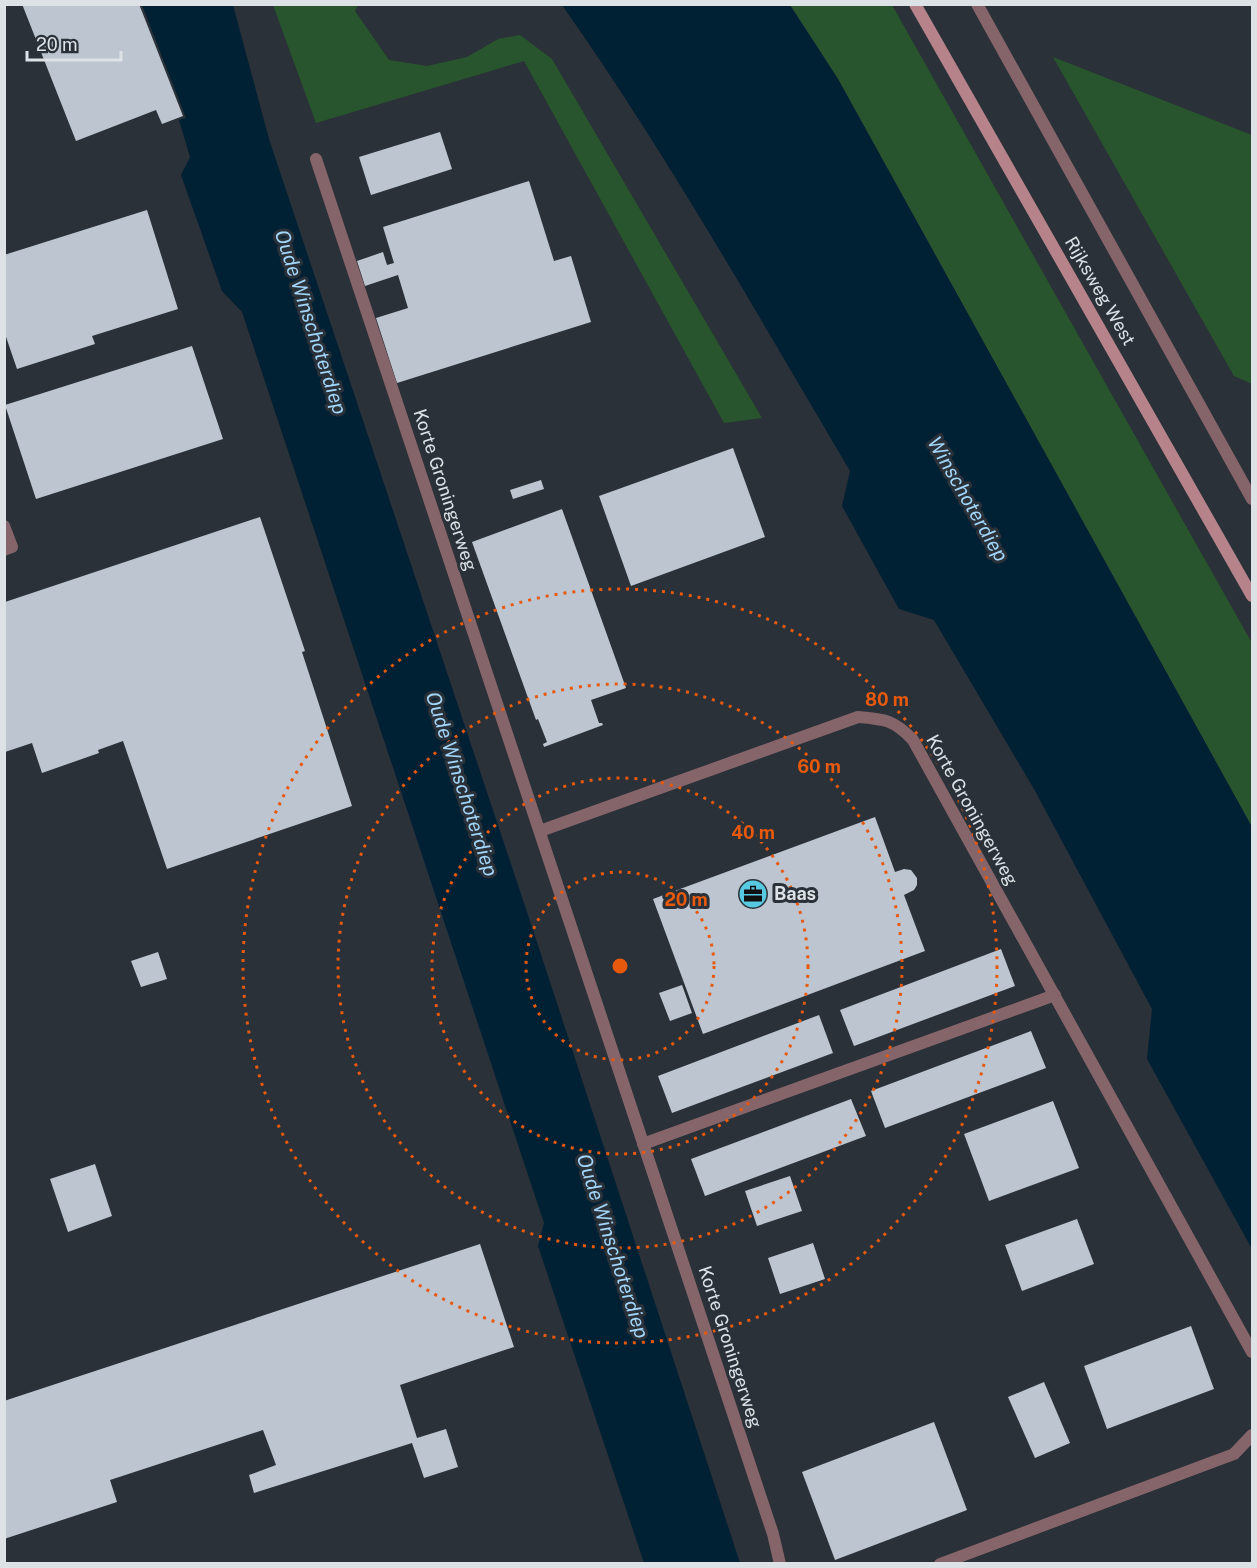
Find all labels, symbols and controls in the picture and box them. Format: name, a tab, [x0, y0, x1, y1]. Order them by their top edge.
scale bar	[27, 24, 122, 62]
text: 20 m	[36, 34, 78, 55]
water label: Oude Winschoterdiep	[270, 227, 352, 417]
street label: Rijksweg West	[1061, 233, 1140, 349]
street label: Korte Groningerweg	[409, 406, 482, 574]
water label: Winschoterdiep	[922, 432, 1014, 566]
water label: Oude Winschoterdiep	[421, 689, 503, 879]
text: 80 m	[865, 689, 909, 710]
street label: Korte Groningerweg	[922, 731, 1023, 889]
text: 60 m	[797, 756, 841, 777]
text: 40 m	[731, 822, 775, 843]
office icon: Baas	[737, 878, 769, 910]
place label: Baas	[774, 883, 816, 904]
text: 20 m	[664, 889, 708, 910]
centre of rings	[610, 956, 630, 976]
water label: Oude Winschoterdiep	[572, 1151, 654, 1341]
street label: Korte Groningerweg	[694, 1263, 767, 1431]

